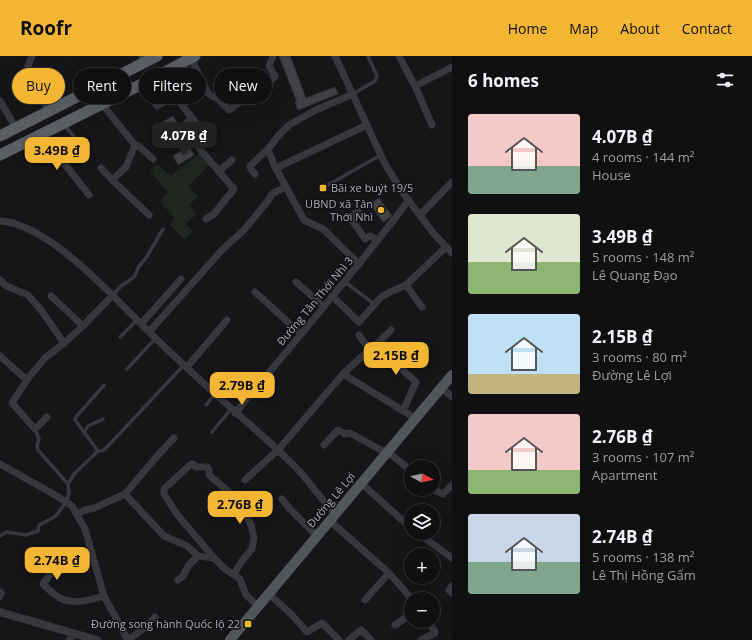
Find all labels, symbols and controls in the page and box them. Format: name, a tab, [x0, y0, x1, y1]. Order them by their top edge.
text: Roofr	[20, 15, 72, 41]
text: Home	[508, 19, 547, 38]
text: Map	[569, 19, 598, 38]
text: About	[620, 19, 660, 38]
text: Contact	[682, 19, 732, 38]
chip: Buy	[12, 68, 65, 104]
chip: Rent	[73, 68, 131, 104]
chip: Filters	[139, 68, 206, 104]
chip: New	[214, 68, 272, 104]
text: 6 homes	[468, 69, 539, 92]
icon: filters	[714, 69, 736, 91]
pin: 4.07B ₫	[147, 122, 221, 156]
text: 4.07B ₫	[592, 125, 653, 148]
text: 4.07B ₫	[161, 126, 207, 144]
icon: home	[500, 130, 548, 178]
pin: 3.49B ₫	[20, 137, 94, 171]
text: 3.49B ₫	[34, 141, 80, 159]
text: 4 rooms · 144 m²	[592, 148, 694, 166]
text: House	[592, 166, 631, 184]
place label: Bãi xe buýt 19/5	[331, 180, 413, 195]
marker: Bãi xe buýt 19/5	[318, 183, 328, 193]
place label: UBND xã Tân Thới Nhì	[305, 196, 373, 224]
marker: UBND xã Tân Thới Nhì	[376, 205, 386, 215]
text: 3.49B ₫	[592, 225, 653, 248]
icon: home	[500, 230, 548, 278]
text: 5 rooms · 148 m²	[592, 248, 694, 266]
street label: Đường Tân Thới Nhì 3	[273, 253, 356, 348]
text: Lê Quang Đạo	[592, 266, 678, 284]
text: 2.15B ₫	[592, 325, 653, 348]
icon: home	[500, 330, 548, 378]
pin: 2.15B ₫	[359, 342, 433, 376]
text: 2.15B ₫	[373, 346, 419, 364]
text: 3 rooms · 80 m²	[592, 348, 687, 366]
text: Đường Lê Lợi	[592, 366, 672, 384]
pin: 2.79B ₫	[205, 372, 279, 406]
text: 2.79B ₫	[219, 376, 265, 394]
text: 2.76B ₫	[592, 425, 653, 448]
icon: home	[500, 430, 548, 478]
text: 3 rooms · 107 m²	[592, 448, 694, 466]
north arrow	[404, 460, 440, 496]
map controls	[404, 460, 440, 628]
text: Apartment	[592, 466, 657, 484]
street label: Đường Lê Lợi	[303, 469, 358, 530]
pin: 2.76B ₫	[203, 491, 277, 525]
text: 2.76B ₫	[217, 495, 263, 513]
button: layers	[404, 504, 440, 540]
text: 2.74B ₫	[592, 525, 653, 548]
icon: home	[500, 530, 548, 578]
pin: 2.74B ₫	[20, 547, 94, 581]
button: +	[404, 548, 440, 584]
text: 5 rooms · 138 m²	[592, 548, 694, 566]
text: 2.74B ₫	[34, 551, 80, 569]
text: Lê Thị Hồng Gấm	[592, 566, 696, 584]
button: −	[404, 592, 440, 628]
place label: Đường song hành Quốc lộ 22	[91, 616, 240, 631]
marker: Đường song hành Quốc lộ 22	[243, 619, 253, 629]

